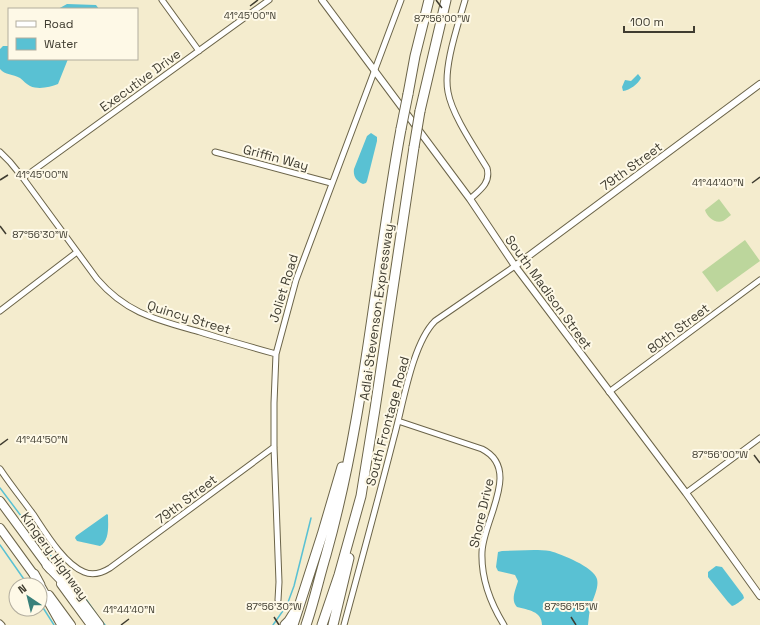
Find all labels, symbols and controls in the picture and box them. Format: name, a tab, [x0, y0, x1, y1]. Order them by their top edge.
legend	[8, 8, 138, 60]
scale bar	[624, 8, 694, 34]
text: 41°45'00"N	[224, 9, 276, 22]
text: 87°56'00"W	[414, 12, 470, 25]
text: 100 m	[630, 14, 664, 30]
text: Road	[44, 16, 73, 32]
text: Water	[44, 36, 78, 52]
street label: Executive Drive	[96, 45, 184, 116]
street label: 79th Street	[597, 138, 666, 195]
street label: Griffin Way	[241, 141, 311, 174]
text: 41°45'00"N	[16, 168, 68, 181]
text: 41°44'40"N	[692, 176, 744, 189]
street label: Adlai Stevenson Expressway	[356, 223, 397, 402]
text: 87°56'30"W	[12, 228, 68, 241]
street label: South Madison Street	[501, 232, 596, 353]
street label: Joliet Road	[265, 252, 302, 324]
street label: Quincy Street	[145, 297, 233, 338]
street label: 80th Street	[644, 300, 713, 357]
street label: South Frontage Road	[362, 355, 413, 488]
text: 41°44'50"N	[16, 433, 68, 446]
text: 87°56'00"W	[692, 448, 748, 461]
street label: 79th Street	[152, 471, 220, 528]
street label: Shore Drive	[465, 477, 498, 550]
street label: Kingery Highway	[17, 509, 92, 604]
north arrow	[8, 577, 48, 617]
text: N	[15, 581, 29, 597]
text: 87°56'30"W	[246, 600, 302, 613]
text: 87°56'15"W	[544, 600, 598, 613]
text: 41°44'40"N	[103, 603, 155, 616]

